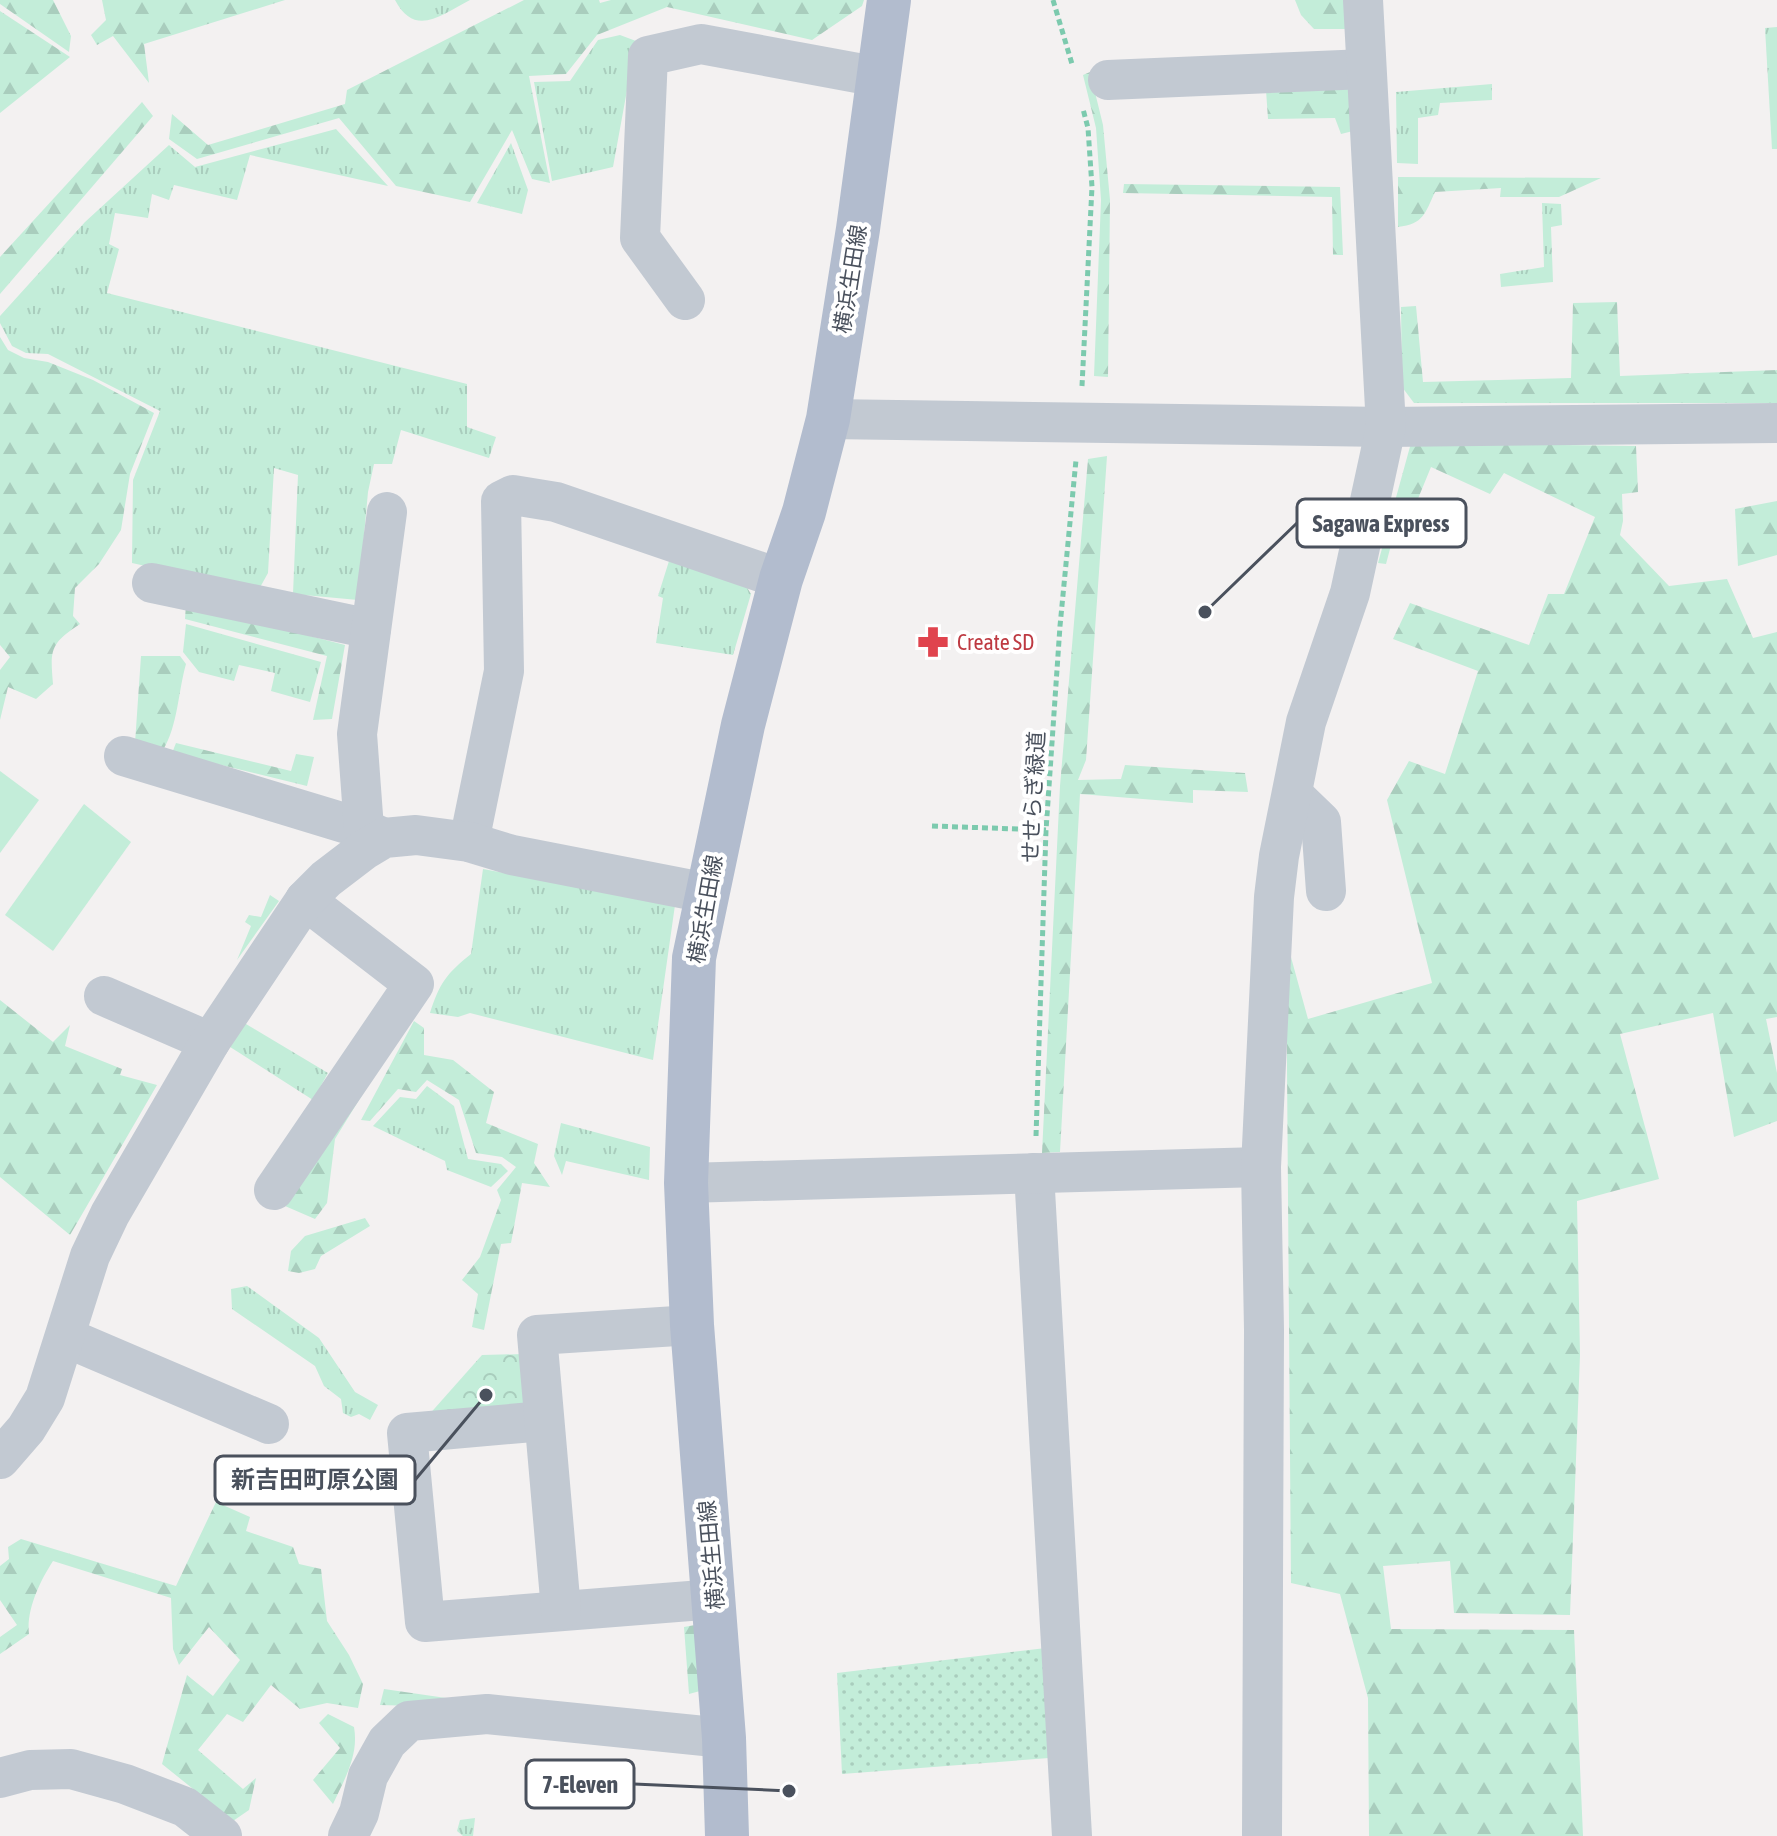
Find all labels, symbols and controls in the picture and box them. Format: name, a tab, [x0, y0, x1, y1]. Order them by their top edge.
street label: 横浜生田線	[829, 223, 871, 335]
callout: Sagawa Express	[1297, 499, 1466, 547]
text: Sagawa Express	[1313, 510, 1450, 537]
pharmacy icon: Create SD	[916, 625, 950, 659]
place label: Create SD	[957, 629, 1034, 655]
street label: せせらぎ緑道	[1017, 730, 1049, 864]
street label: 横浜生田線	[683, 853, 727, 965]
callout: 新吉田町原公園	[215, 1456, 415, 1504]
text: 新吉田町原公園	[231, 1466, 399, 1493]
street label: 横浜生田線	[693, 1499, 729, 1611]
callout: 7-Eleven	[526, 1760, 634, 1808]
text: 7-Eleven	[542, 1771, 618, 1798]

